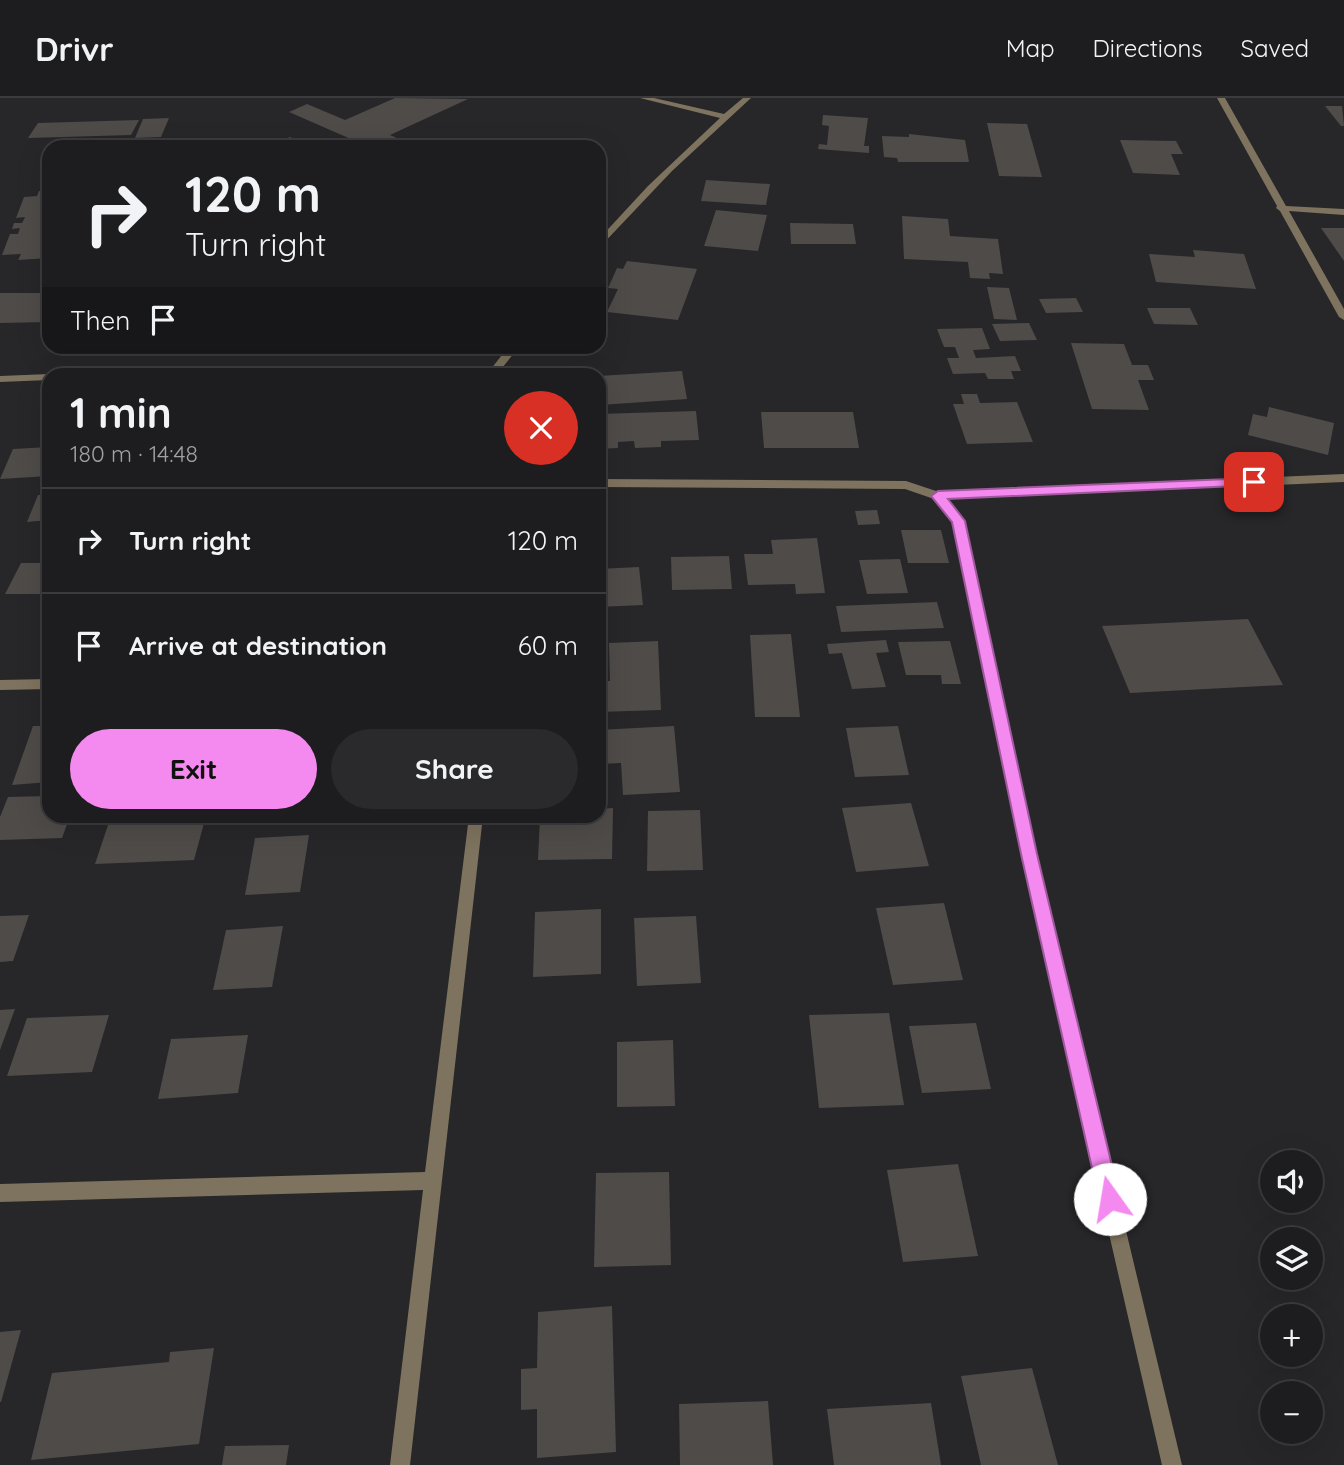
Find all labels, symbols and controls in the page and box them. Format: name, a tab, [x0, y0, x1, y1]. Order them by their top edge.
text: Drivr	[35, 28, 114, 69]
text: Map	[1006, 33, 1055, 63]
text: Directions	[1093, 33, 1203, 63]
text: Saved	[1241, 33, 1309, 63]
text: 120 m	[185, 163, 321, 224]
icon: right	[70, 168, 161, 259]
text: Turn right	[185, 224, 326, 264]
icon: arrive	[144, 301, 182, 339]
text: Then	[70, 304, 130, 337]
text: 1 min	[70, 386, 172, 439]
button: close	[504, 391, 578, 465]
text: 180 m · 14:48	[70, 439, 198, 468]
pin	[1224, 452, 1284, 512]
icon: arrive	[1235, 463, 1273, 501]
icon: right	[70, 522, 108, 560]
text: Turn right	[129, 524, 251, 557]
text: 120 m	[508, 524, 578, 557]
icon: arrive	[70, 627, 108, 665]
text: Arrive at destination	[129, 629, 387, 662]
text: 60 m	[518, 629, 578, 662]
button: Exit	[70, 729, 317, 809]
button: Share	[331, 729, 578, 809]
map controls	[1260, 1150, 1323, 1444]
button: sound	[1260, 1150, 1323, 1213]
position arrow	[1073, 1162, 1147, 1236]
button: layers	[1260, 1227, 1323, 1290]
button: +	[1260, 1304, 1323, 1367]
button: −	[1260, 1381, 1323, 1444]

